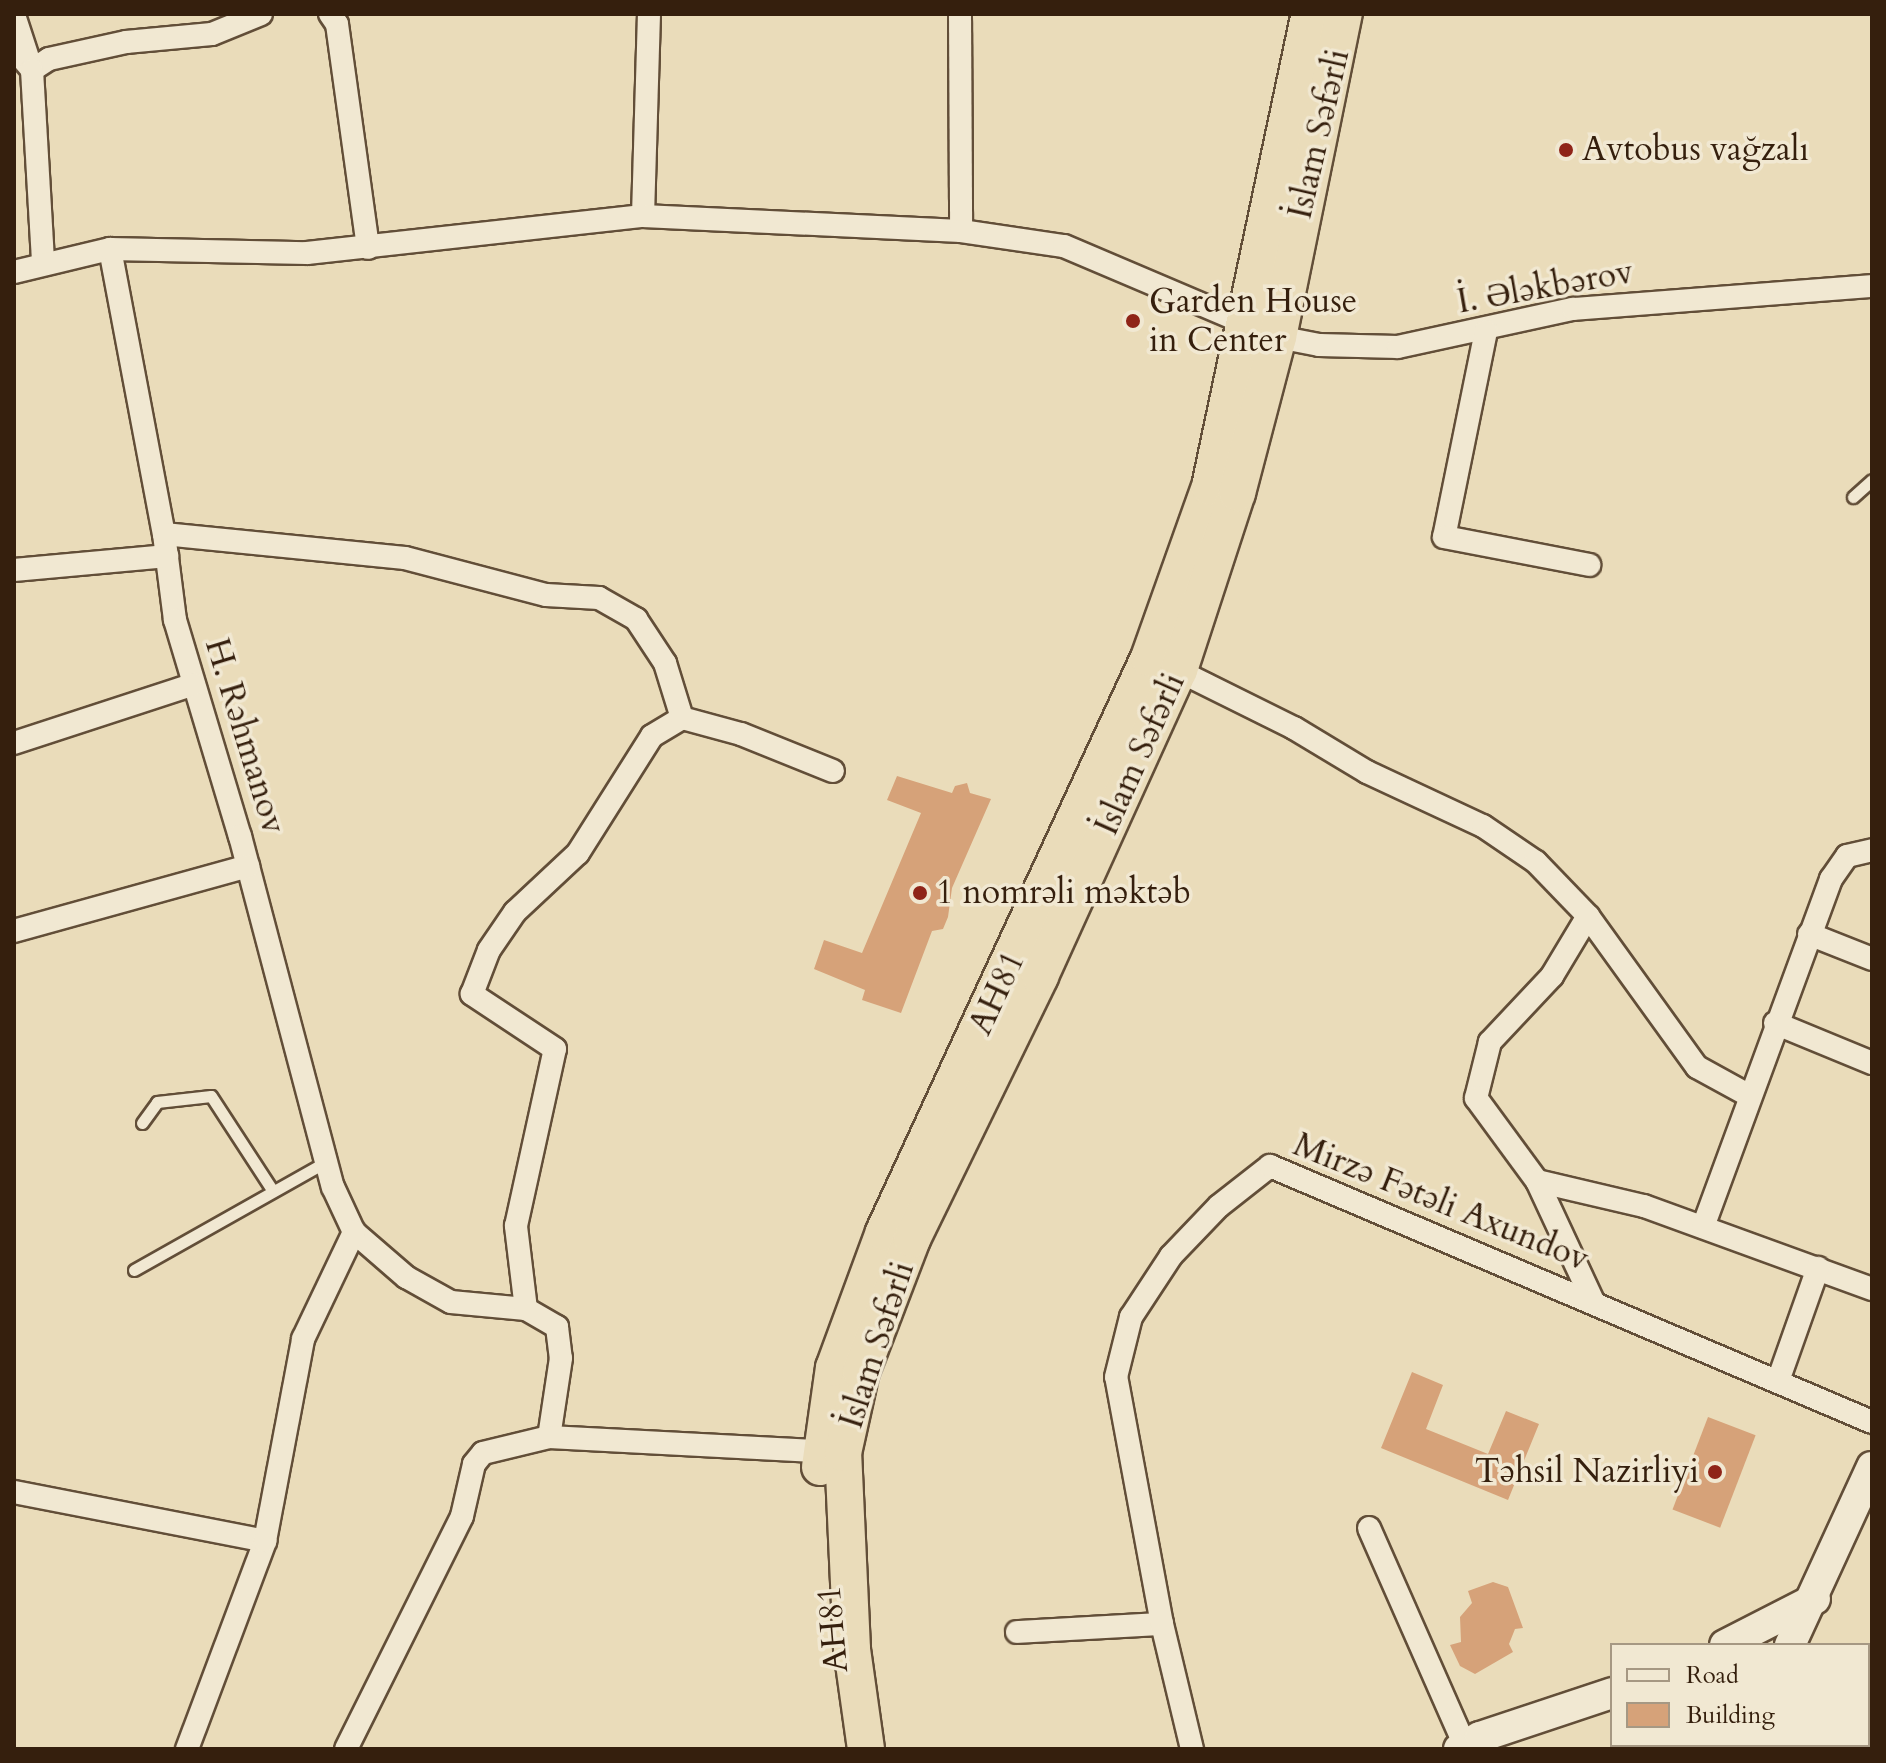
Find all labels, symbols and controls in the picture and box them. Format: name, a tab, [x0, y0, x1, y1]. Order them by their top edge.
street label: İslam Səfərli	[1280, 45, 1358, 223]
place label: Avtobus vağzalı	[1582, 130, 1809, 170]
marker: Avtobus vağzalı	[1557, 141, 1575, 159]
street label: İ. Ələkbərov	[1454, 251, 1636, 323]
place label: Garden House in Center	[1149, 281, 1357, 360]
marker: Garden House in Center	[1124, 312, 1142, 330]
street label: H. Rəhmanov	[196, 633, 294, 839]
street label: İslam Səfərli	[1086, 667, 1194, 841]
place label: 1 nomrəli məktəb	[936, 873, 1191, 913]
marker: 1 nomrəli məktəb	[911, 884, 929, 902]
street label: AH81	[960, 945, 1034, 1041]
street label: Mirzə Fətəli Axundov	[1287, 1124, 1595, 1280]
street label: İslam Səfərli	[831, 1256, 923, 1434]
place label: Təhsil Nazirliyi	[1475, 1452, 1699, 1492]
marker: Təhsil Nazirliyi	[1706, 1463, 1724, 1481]
street label: AH81	[809, 1584, 857, 1674]
legend	[1610, 1643, 1870, 1747]
text: Road	[1686, 1659, 1739, 1692]
text: Building	[1686, 1699, 1775, 1732]

